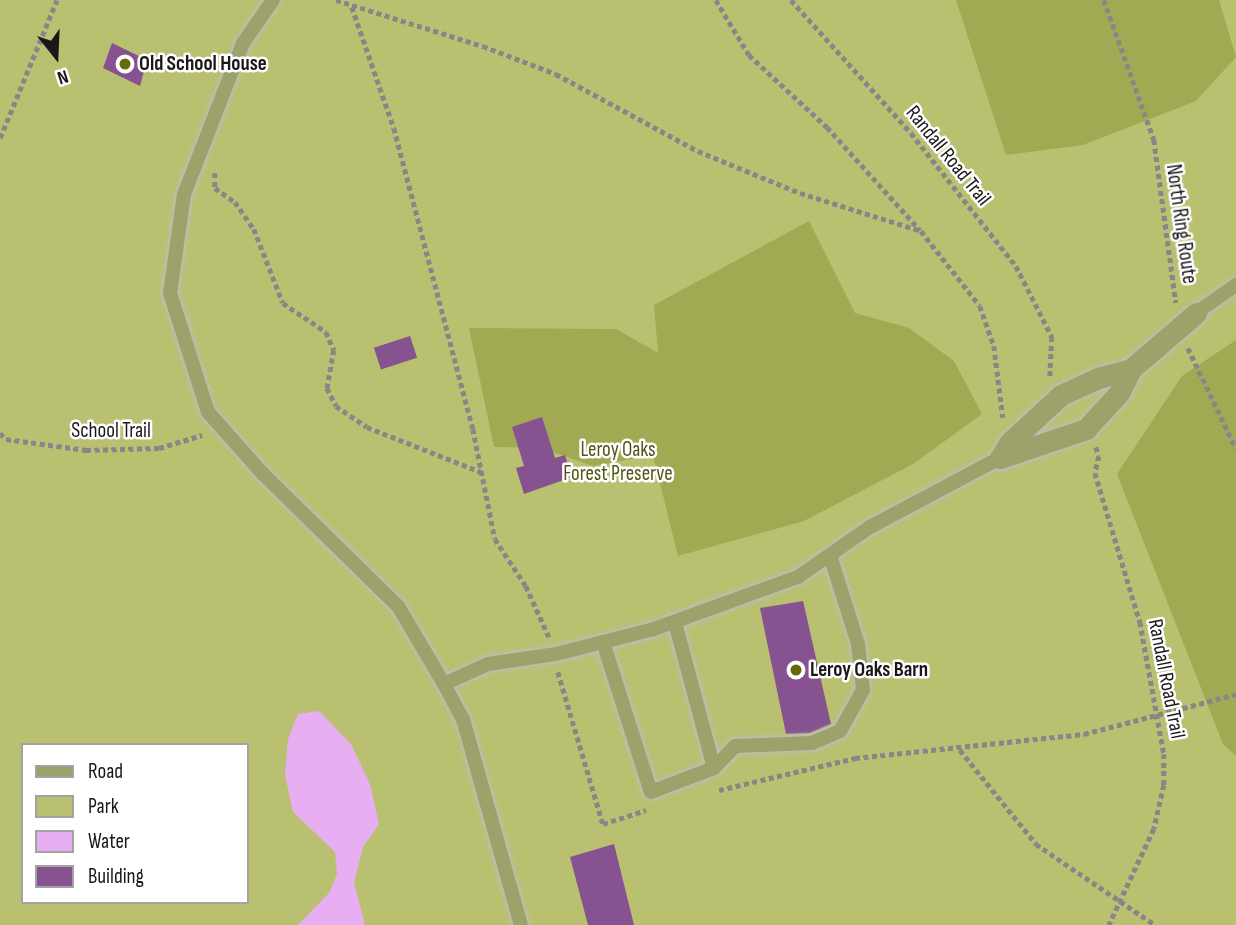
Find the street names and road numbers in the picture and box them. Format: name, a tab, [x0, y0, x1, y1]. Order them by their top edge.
street label: Randall Road Trail	[900, 101, 996, 211]
street label: North Ring Route	[1160, 163, 1202, 285]
street label: School Trail	[71, 418, 151, 444]
street label: Randall Road Trail	[1142, 617, 1190, 741]

